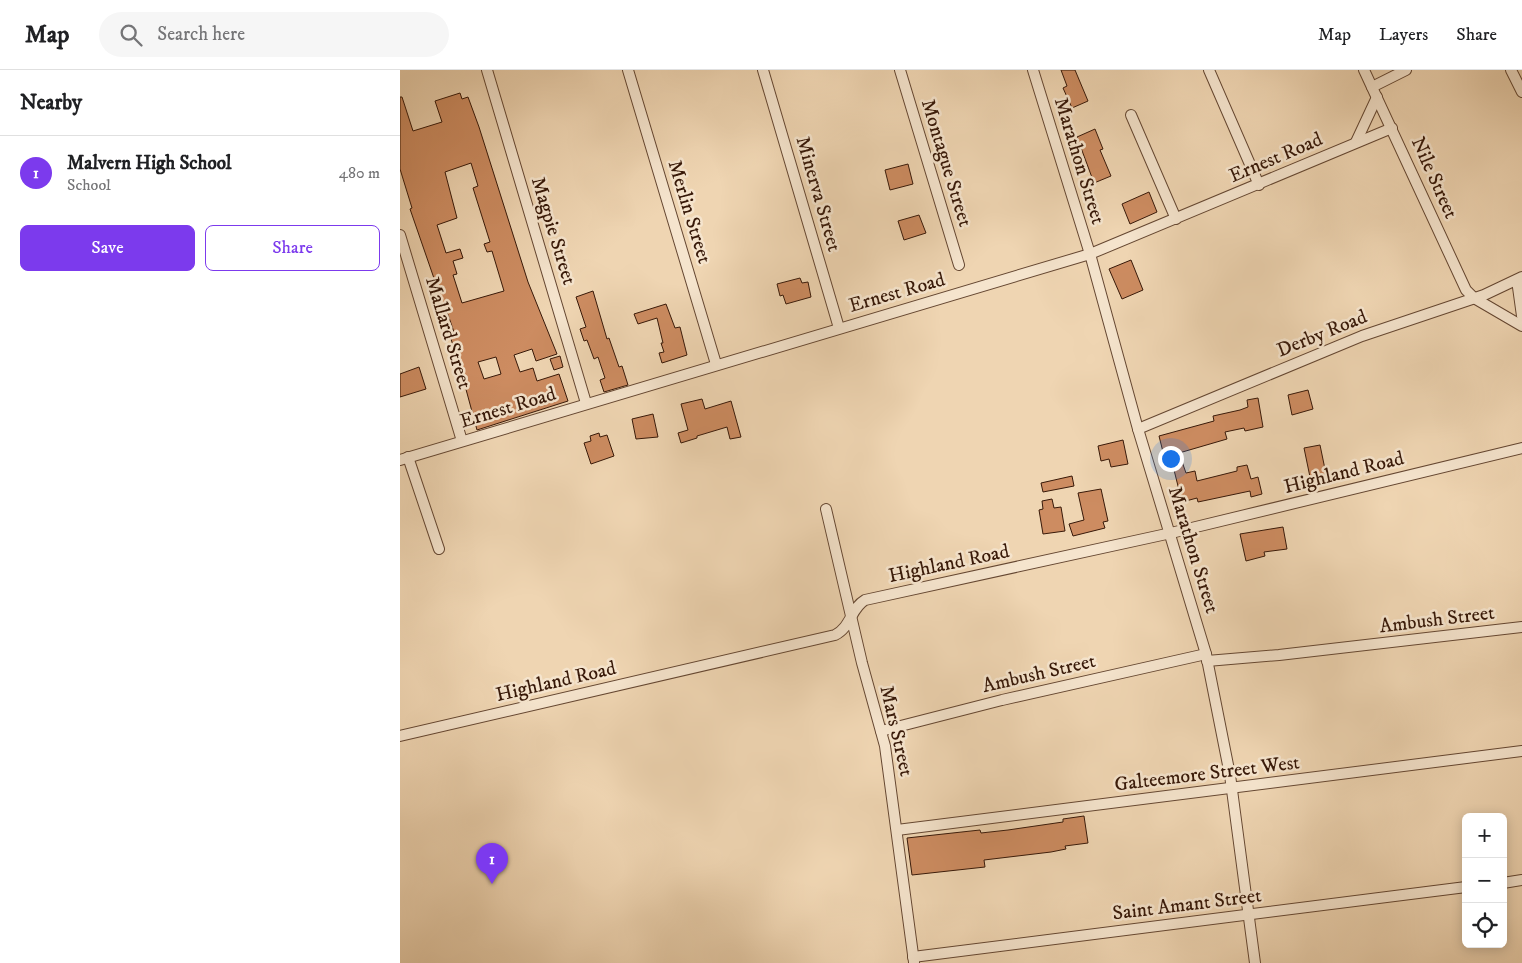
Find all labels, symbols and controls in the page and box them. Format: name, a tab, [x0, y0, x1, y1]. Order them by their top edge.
search box	[99, 12, 449, 57]
text: Map	[25, 20, 69, 50]
icon: search	[117, 21, 145, 49]
text: Search here	[157, 23, 245, 46]
text: Map	[1318, 24, 1351, 46]
text: Layers	[1379, 24, 1428, 46]
text: Share	[1456, 24, 1497, 46]
text: Nearby	[20, 90, 82, 116]
street label: Marathon Street	[1048, 95, 1110, 227]
street label: Montague Street	[915, 96, 977, 230]
street label: Ernest Road	[1226, 127, 1326, 189]
street label: Minerva Street	[790, 133, 846, 255]
street label: Nile Street	[1405, 133, 1463, 223]
text: Malvern High School	[67, 152, 232, 175]
street label: Merlin Street	[661, 157, 717, 267]
text: 1	[33, 163, 39, 183]
text: 480 m	[339, 163, 380, 183]
street label: Magpie Street	[525, 174, 581, 288]
text: School	[67, 175, 111, 195]
button: Save	[20, 225, 195, 271]
button: Share	[205, 225, 380, 271]
street label: Ernest Road	[846, 267, 948, 319]
street label: Mallard Street	[419, 274, 477, 392]
street label: Derby Road	[1273, 305, 1371, 363]
street label: Ernest Road	[457, 382, 559, 434]
your location	[1158, 446, 1184, 472]
street label: Highland Road	[1281, 446, 1407, 500]
street label: Marathon Street	[1162, 484, 1224, 616]
street label: Highland Road	[886, 539, 1012, 589]
street label: Ambush Street	[1378, 601, 1496, 639]
street label: Ambush Street	[980, 649, 1098, 699]
street label: Highland Road	[493, 656, 619, 708]
street label: Mars Street	[873, 683, 919, 779]
street label: Galteemore Street West	[1113, 750, 1301, 798]
map controls	[1462, 813, 1507, 948]
button: +	[1462, 813, 1507, 858]
pin: 1	[476, 843, 508, 884]
button: −	[1462, 858, 1507, 903]
street label: Saint Amant Street	[1111, 883, 1263, 927]
button: locate	[1462, 903, 1507, 948]

